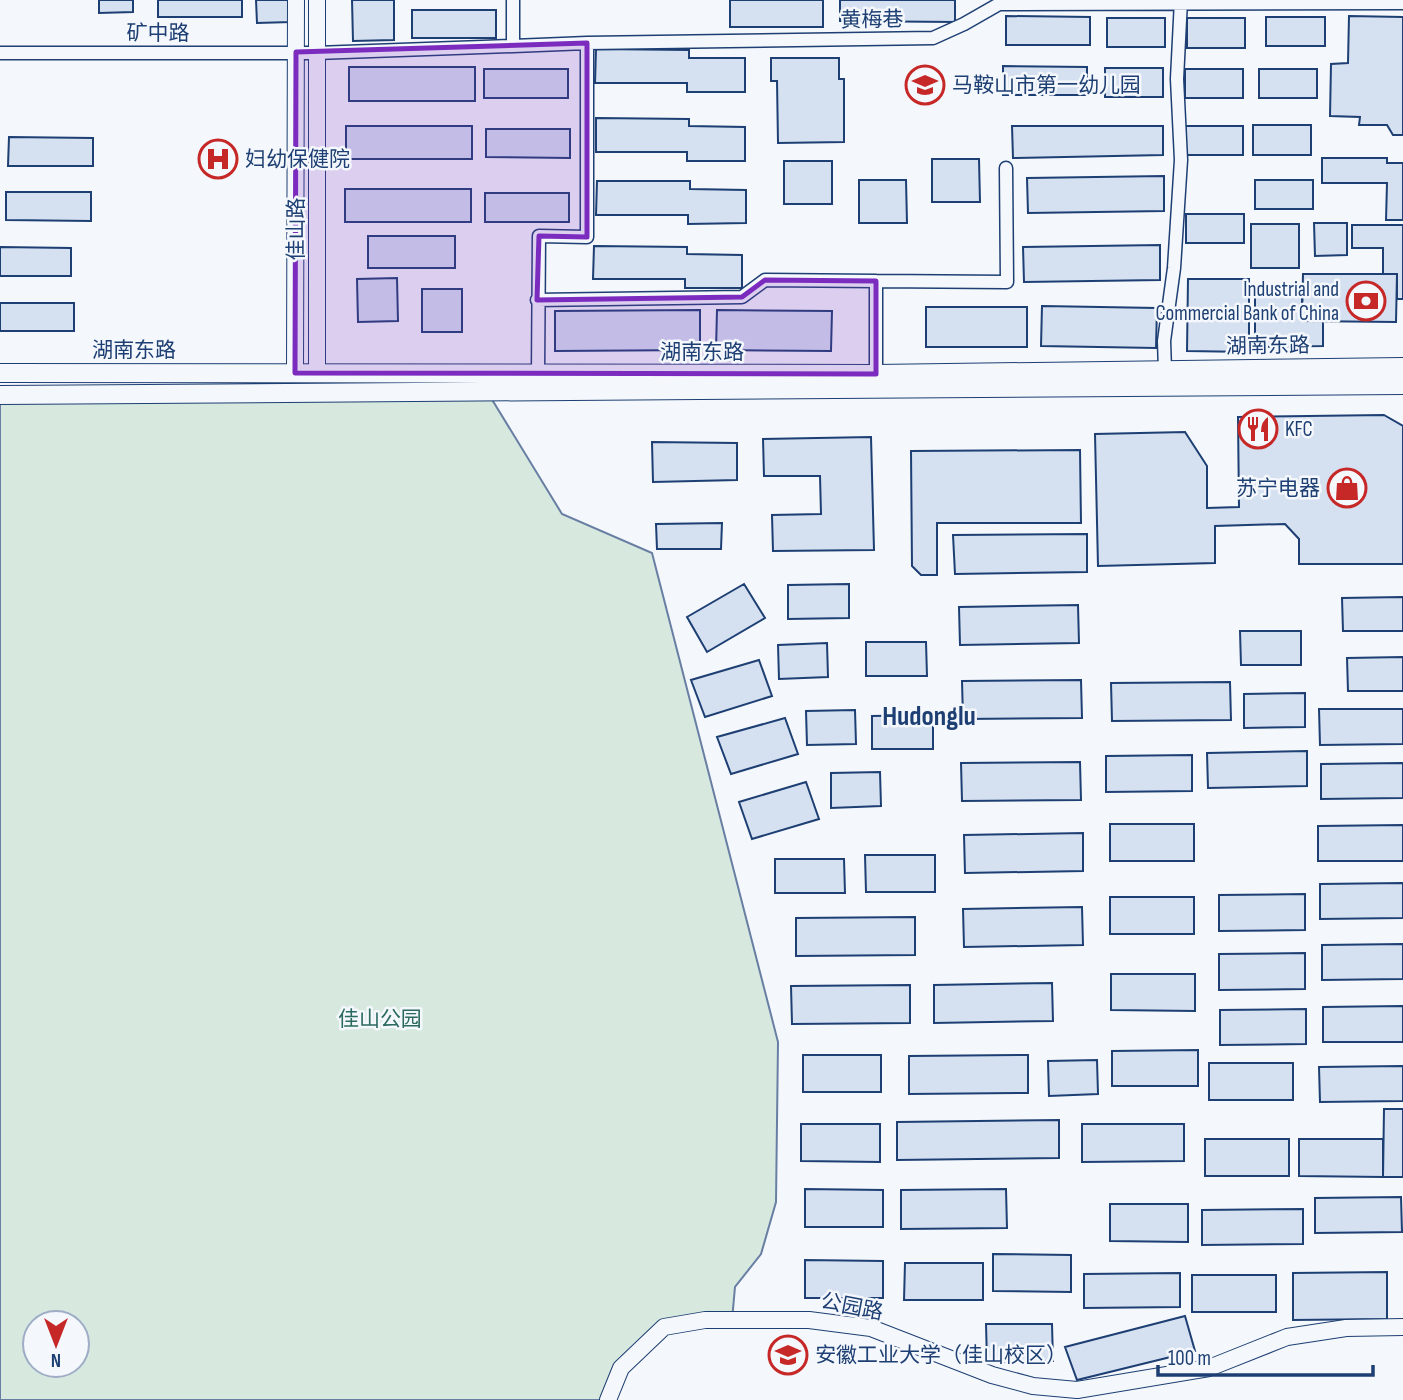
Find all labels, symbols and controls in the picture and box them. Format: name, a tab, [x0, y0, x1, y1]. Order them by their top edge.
street label: 黄梅巷	[840, 7, 904, 33]
street label: 矿中路	[127, 21, 190, 46]
school or university icon: 马鞍山市第一幼儿园	[904, 64, 946, 106]
place label: 马鞍山市第一幼儿园	[952, 73, 1141, 98]
hospital icon: 妇幼保健院	[197, 138, 239, 180]
place label: 妇幼保健院	[245, 147, 350, 172]
street label: 佳山路	[284, 198, 309, 261]
place label: Industrial and Commercial Bank of China	[1156, 277, 1339, 326]
bank icon: Industrial and Commercial Bank of China	[1345, 280, 1387, 322]
street label: 湖南东路	[1226, 333, 1310, 359]
street label: 湖南东路	[92, 338, 176, 363]
street label: 湖南东路	[660, 340, 744, 365]
restaurant icon: KFC	[1237, 408, 1279, 450]
place label: KFC	[1285, 417, 1313, 442]
shop icon: 苏宁电器	[1326, 467, 1368, 509]
place label: 苏宁电器	[1236, 476, 1320, 501]
district label: Hudonglu	[882, 700, 976, 733]
park label: 佳山公园	[338, 1007, 422, 1032]
street label: 公园路	[819, 1289, 885, 1325]
north arrow	[21, 1309, 91, 1379]
school or university icon: 安徽工业大学（佳山校区）	[767, 1334, 809, 1376]
scale bar	[1158, 1334, 1373, 1378]
place label: 安徽工业大学（佳山校区）	[815, 1343, 1067, 1368]
text: 100 m	[1168, 1346, 1211, 1371]
text: N	[51, 1348, 61, 1371]

